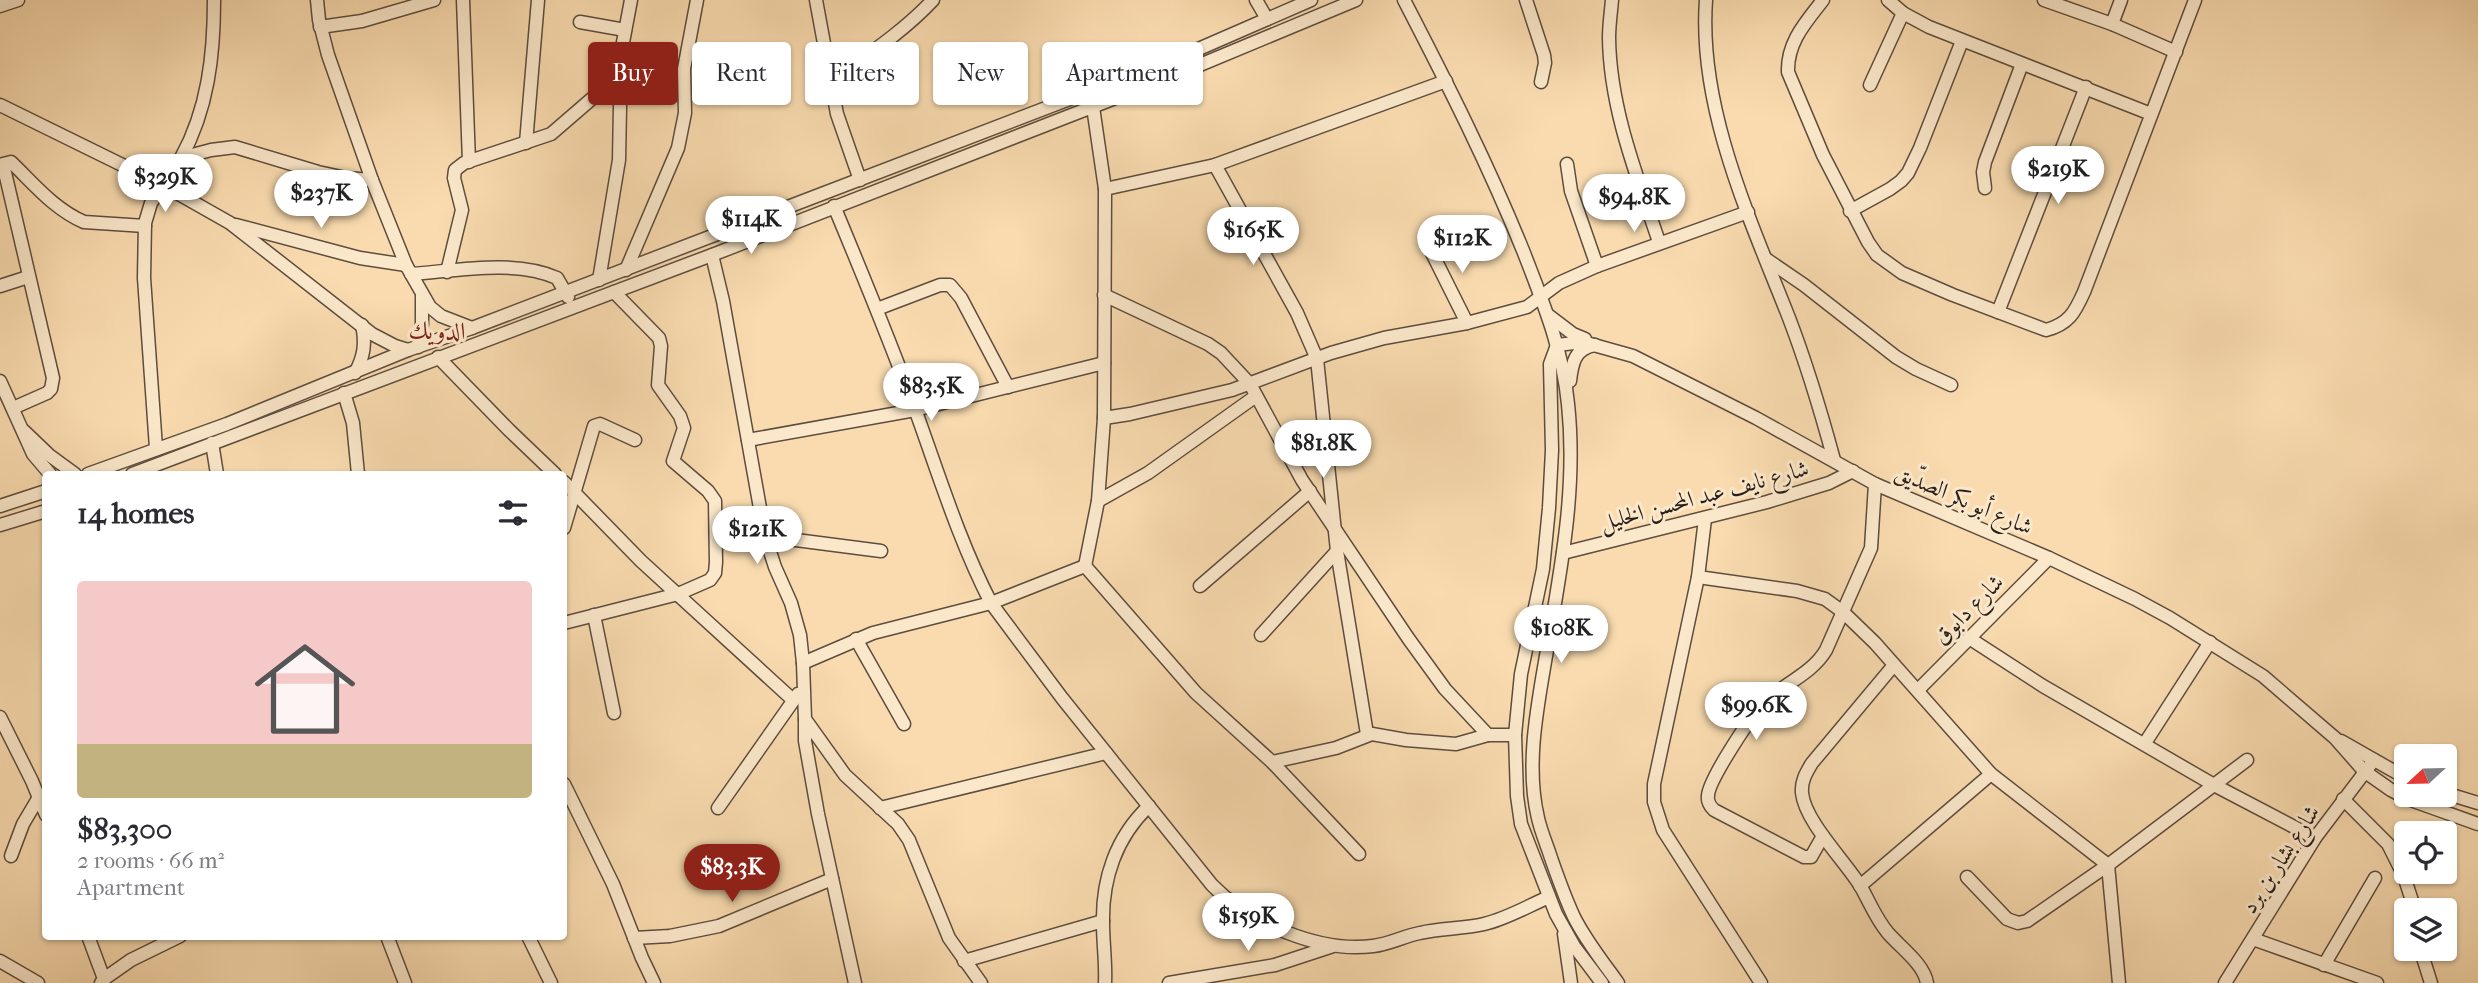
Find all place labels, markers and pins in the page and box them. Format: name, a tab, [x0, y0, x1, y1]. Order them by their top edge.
pin: $219K	[2009, 146, 2107, 206]
pin: $329K	[116, 154, 214, 214]
pin: $237K	[272, 170, 370, 230]
pin: $94.8K	[1577, 174, 1691, 234]
pin: $114K	[702, 196, 800, 256]
pin: $165K	[1204, 208, 1302, 267]
pin: $112K	[1413, 216, 1511, 275]
pin: $83.5K	[874, 364, 988, 423]
pin: $81.8K	[1266, 420, 1380, 480]
pin: $121K	[708, 506, 806, 566]
pin: $108K	[1512, 606, 1610, 665]
pin: $99.6K	[1699, 682, 1813, 742]
pin: $83.3K	[675, 844, 789, 904]
pin: $159K	[1199, 894, 1297, 953]

